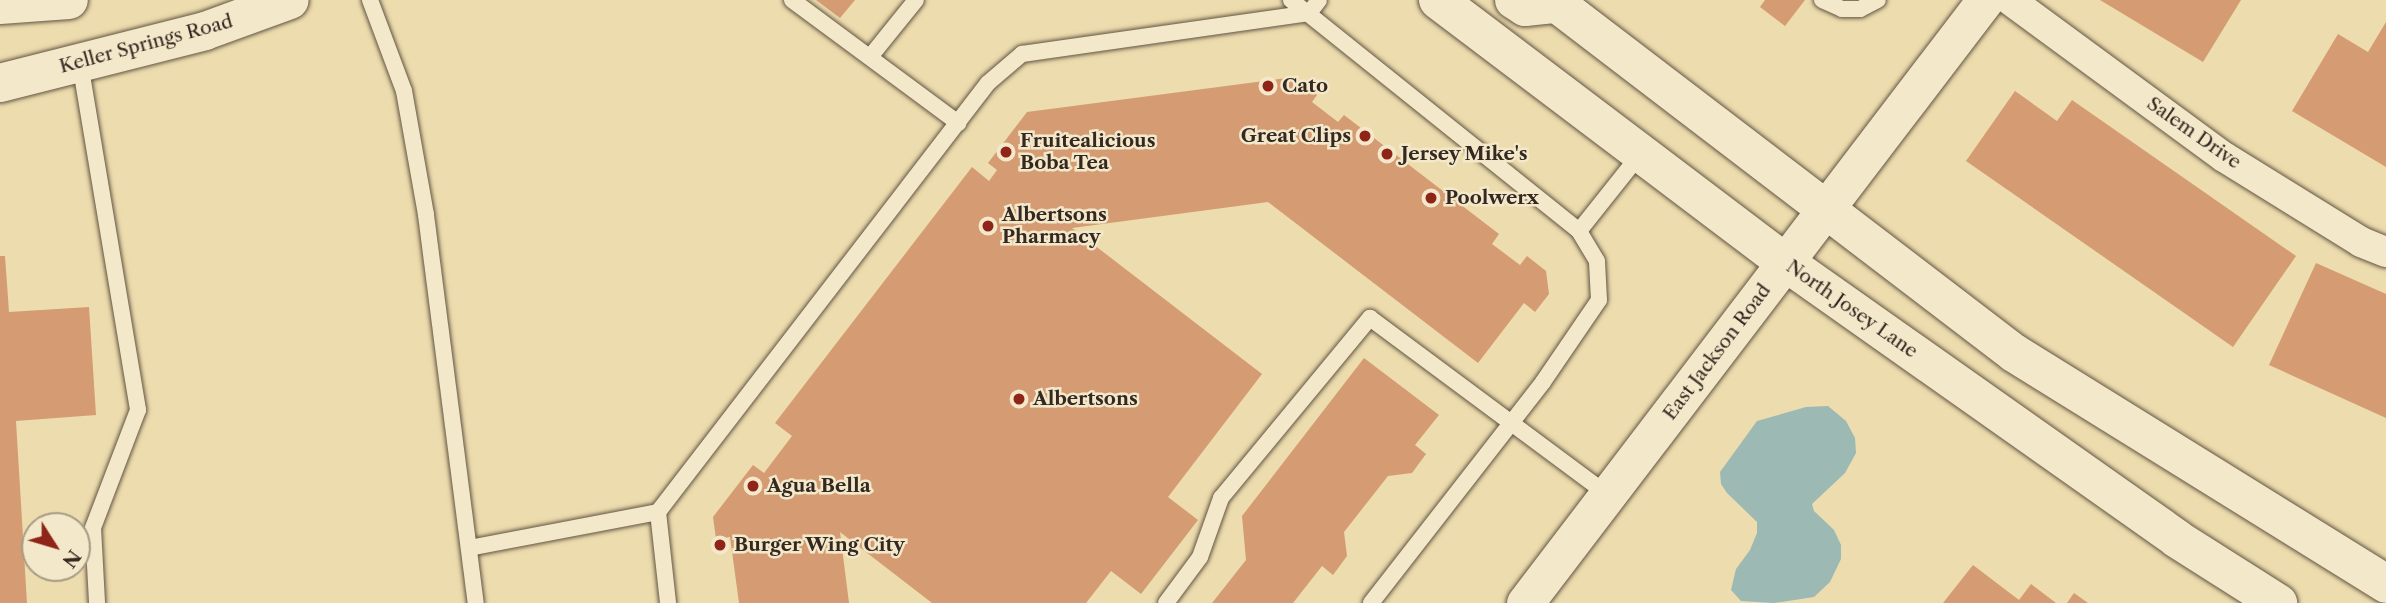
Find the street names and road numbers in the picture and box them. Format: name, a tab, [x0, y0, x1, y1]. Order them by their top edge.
street label: Keller Springs Road	[57, 10, 235, 78]
street label: Salem Drive	[2143, 92, 2245, 174]
street label: North Josey Lane	[1782, 255, 1922, 363]
street label: East Jackson Road	[1658, 280, 1776, 424]

